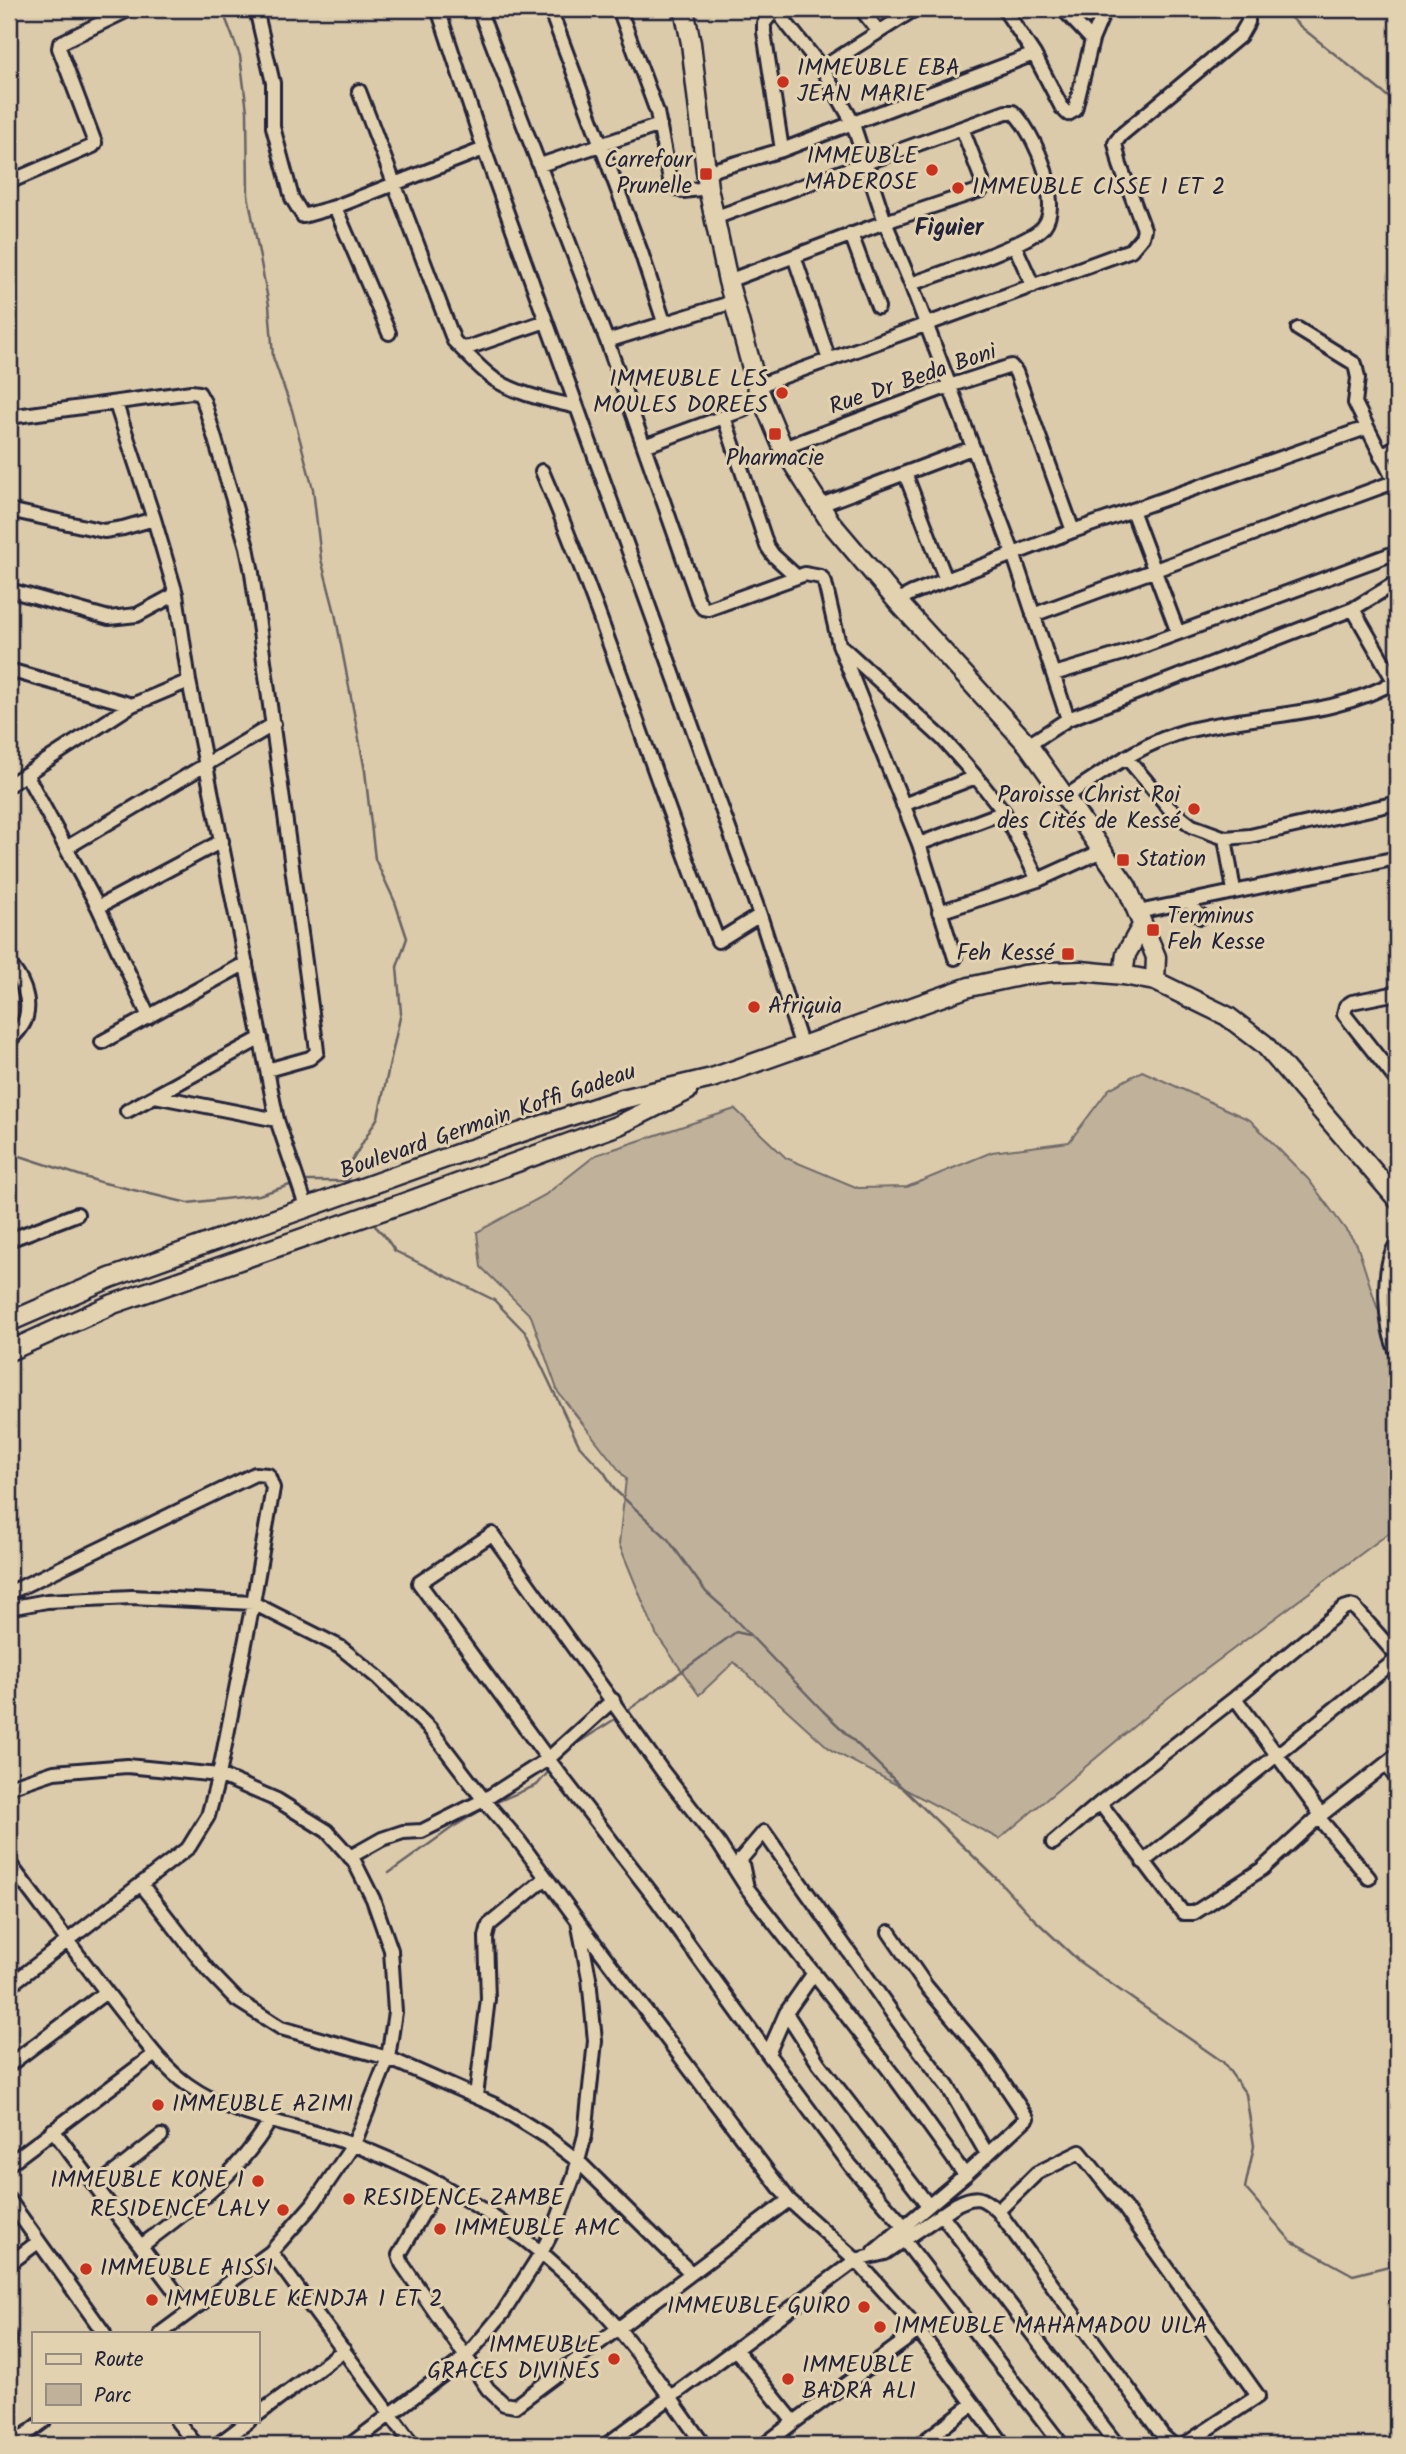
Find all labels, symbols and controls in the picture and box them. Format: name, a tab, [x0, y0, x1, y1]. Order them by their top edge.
place label: IMMEUBLE EBA JEAN MARIE	[797, 51, 960, 113]
marker: IMMEUBLE EBA JEAN MARIE	[775, 74, 791, 90]
place label: IMMEUBLE MADEROSE	[804, 139, 919, 201]
place label: Carrefour Prunelle	[604, 143, 693, 205]
marker: IMMEUBLE MADEROSE	[924, 162, 940, 178]
marker: Carrefour Prunelle	[698, 166, 714, 182]
place label: IMMEUBLE CISSE 1 ET 2	[972, 170, 1225, 206]
marker: IMMEUBLE CISSE 1 ET 2	[950, 180, 966, 196]
district label: Figuier	[914, 209, 985, 248]
street label: Rue Dr Beda Boni	[824, 334, 1003, 426]
place label: IMMEUBLE LES MOULES DOREES	[593, 362, 768, 424]
marker: IMMEUBLE LES MOULES DOREES	[774, 385, 790, 401]
marker: Pharmacie	[767, 426, 783, 442]
place label: Pharmacie	[726, 441, 824, 477]
place label: Paroisse Christ Roi des Cités de Kessé	[997, 778, 1182, 840]
marker: Paroisse Christ Roi des Cités de Kessé	[1186, 801, 1202, 817]
place label: Station	[1137, 842, 1206, 878]
marker: Station	[1115, 852, 1131, 868]
place label: Terminus Feh Kesse	[1167, 899, 1265, 961]
marker: Terminus Feh Kesse	[1145, 922, 1161, 938]
place label: Feh Kessé	[956, 936, 1055, 972]
marker: Feh Kessé	[1060, 946, 1076, 962]
place label: Afriquia	[768, 989, 842, 1025]
marker: Afriquia	[746, 999, 762, 1015]
street label: Boulevard Germain Koffi Gadeau	[335, 1054, 641, 1190]
place label: IMMEUBLE AZIMI	[172, 2087, 353, 2123]
marker: IMMEUBLE AZIMI	[150, 2097, 166, 2113]
place label: IMMEUBLE KONE 1	[50, 2163, 244, 2199]
marker: IMMEUBLE KONE 1	[250, 2173, 266, 2189]
place label: RESIDENCE ZAMBE	[363, 2181, 565, 2217]
marker: RESIDENCE ZAMBE	[341, 2191, 357, 2207]
place label: RESIDENCE LALY	[90, 2192, 270, 2228]
marker: RESIDENCE LALY	[275, 2202, 291, 2218]
place label: IMMEUBLE AMC	[454, 2211, 620, 2247]
marker: IMMEUBLE AMC	[432, 2221, 448, 2237]
place label: IMMEUBLE AISSI	[100, 2251, 273, 2287]
marker: IMMEUBLE AISSI	[78, 2261, 94, 2277]
place label: IMMEUBLE KENDJA 1 ET 2	[166, 2282, 443, 2318]
place label: IMMEUBLE GUIRO	[667, 2289, 850, 2325]
marker: IMMEUBLE KENDJA 1 ET 2	[144, 2292, 160, 2308]
marker: IMMEUBLE GUIRO	[856, 2299, 872, 2315]
place label: IMMEUBLE MAHAMADOU UILA	[894, 2309, 1208, 2345]
marker: IMMEUBLE MAHAMADOU UILA	[872, 2319, 888, 2335]
place label: IMMEUBLE GRACES DIVINES	[427, 2328, 601, 2390]
legend	[32, 2332, 259, 2422]
text: Route	[94, 2344, 144, 2377]
place label: IMMEUBLE BADRA ALI	[802, 2348, 916, 2410]
marker: IMMEUBLE GRACES DIVINES	[606, 2351, 622, 2367]
marker: IMMEUBLE BADRA ALI	[780, 2371, 796, 2387]
text: Parc	[94, 2380, 132, 2413]

